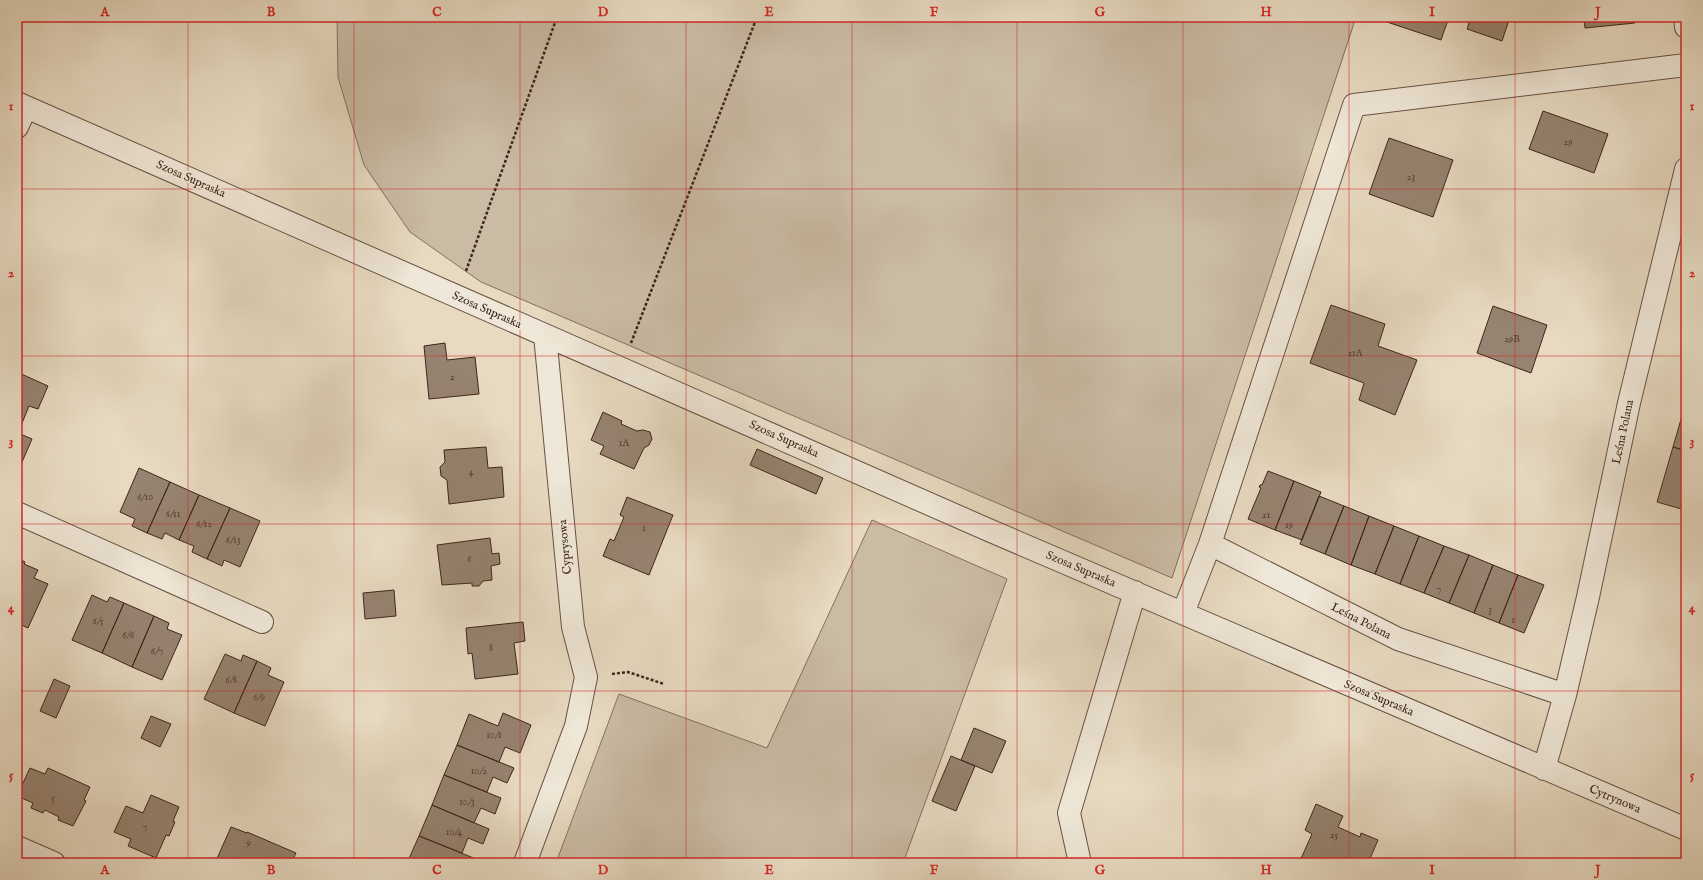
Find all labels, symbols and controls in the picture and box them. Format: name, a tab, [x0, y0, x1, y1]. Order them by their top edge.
text: A	[100, 4, 111, 21]
text: B	[267, 4, 276, 21]
text: C	[432, 4, 442, 21]
text: D	[598, 4, 609, 21]
text: E	[764, 4, 774, 21]
text: F	[930, 4, 939, 21]
text: G	[1095, 4, 1106, 21]
text: H	[1260, 4, 1272, 21]
text: I	[1429, 4, 1435, 21]
text: J	[1593, 4, 1601, 21]
text: 1	[9, 98, 14, 115]
text: 1	[1690, 98, 1695, 115]
house number: 29	[1563, 136, 1573, 149]
street label: Szosa Supraska	[154, 157, 229, 202]
house number: 23	[1407, 171, 1415, 184]
text: 2	[8, 265, 14, 282]
text: 2	[1689, 265, 1695, 282]
street label: Szosa Supraska	[450, 288, 525, 333]
house number: 29B	[1504, 333, 1520, 346]
house number: 21A	[1347, 347, 1363, 360]
house number: 2	[450, 371, 455, 384]
street label: Leśna Polana	[1609, 397, 1637, 466]
street label: Szosa Supraska	[747, 417, 822, 462]
text: 3	[9, 433, 14, 450]
text: 3	[1690, 433, 1695, 450]
house number: 1A	[619, 437, 629, 450]
house number: 4	[469, 466, 474, 479]
house number: 6/10	[137, 491, 153, 504]
house number: 6/11	[165, 508, 181, 521]
house number: 21	[1262, 509, 1270, 522]
house number: 6/12	[196, 518, 212, 531]
street label: Cyprysowa	[555, 518, 576, 575]
house number: 19	[1285, 519, 1293, 532]
house number: 1	[642, 522, 646, 535]
house number: 6/13	[225, 534, 241, 547]
street label: Szosa Supraska	[1043, 548, 1119, 592]
house number: 6	[467, 553, 472, 566]
house number: 7	[1437, 583, 1442, 596]
street label: Leśna Polana	[1328, 599, 1394, 643]
text: 4	[8, 600, 15, 617]
text: 4	[1689, 600, 1696, 617]
house number: 3	[1488, 604, 1492, 617]
house number: 1	[1511, 614, 1515, 627]
house number: 6/5	[92, 615, 104, 628]
house number: 6/6	[122, 629, 135, 642]
house number: 8	[489, 642, 493, 655]
house number: 6/7	[151, 645, 163, 658]
house number: 6/8	[225, 674, 237, 687]
street label: Szosa Supraska	[1341, 677, 1417, 721]
house number: 6/9	[253, 691, 265, 704]
house number: 10/1	[486, 729, 502, 742]
house number: 10/2	[471, 765, 488, 778]
text: 5	[9, 767, 14, 784]
text: 5	[1690, 767, 1695, 784]
street label: Cytrynowa	[1587, 781, 1644, 817]
house number: 5	[51, 792, 55, 805]
house number: 10/3	[459, 796, 475, 809]
house number: 7	[143, 821, 148, 834]
house number: 10/4	[446, 826, 462, 839]
house number: 25	[1330, 829, 1339, 842]
house number: 9	[246, 837, 251, 850]
text: A	[100, 862, 111, 879]
text: B	[267, 862, 276, 879]
text: C	[432, 862, 442, 879]
text: D	[598, 862, 609, 879]
text: E	[764, 862, 774, 879]
text: F	[930, 862, 939, 879]
text: G	[1095, 862, 1106, 879]
text: H	[1260, 862, 1272, 879]
text: I	[1429, 862, 1435, 879]
text: J	[1593, 862, 1601, 879]

